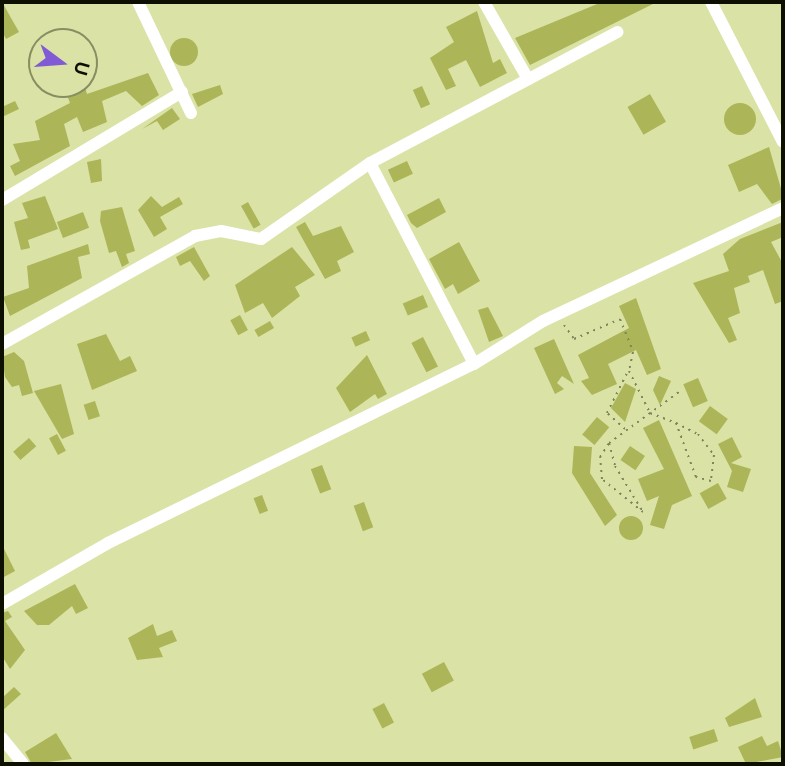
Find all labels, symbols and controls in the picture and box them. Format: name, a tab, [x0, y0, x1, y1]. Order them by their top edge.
north arrow	[28, 28, 98, 98]
text: U	[69, 59, 95, 78]

